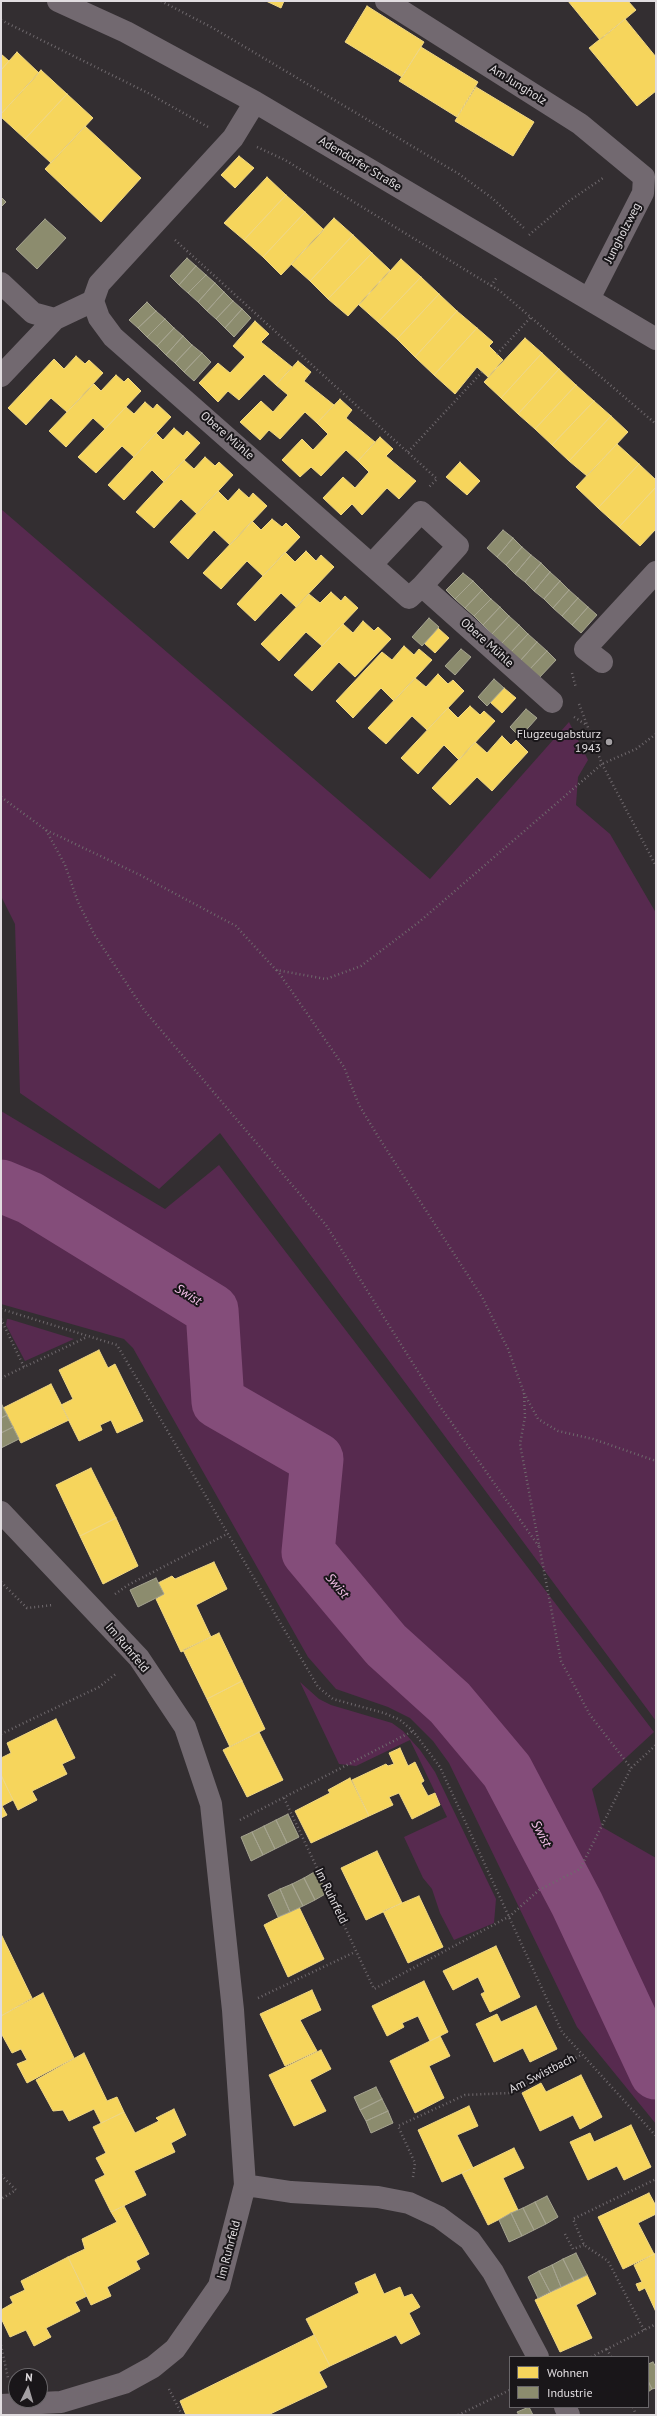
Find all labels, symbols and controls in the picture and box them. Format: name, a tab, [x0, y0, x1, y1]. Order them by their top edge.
street label: Am Jungholz	[487, 62, 549, 108]
street label: Adendorfer Straße	[316, 134, 404, 194]
street label: Jungholzweg	[602, 200, 644, 266]
street label: Obere Mühle	[197, 409, 257, 463]
street label: Obere Mühle	[458, 615, 516, 671]
place label: Flugzeugabsturz 1943	[517, 728, 601, 756]
marker: Flugzeugabsturz 1943	[604, 737, 614, 747]
water label: Swist	[172, 1281, 204, 1309]
water label: Swist	[322, 1570, 352, 1602]
street label: Im Ruhrfeld	[102, 1620, 152, 1676]
water label: Swist	[528, 1818, 554, 1850]
street label: Im Ruhrfeld	[311, 1866, 351, 1926]
street label: Am Swistbach	[507, 2051, 577, 2097]
street label: Im Ruhrfeld	[214, 2219, 244, 2281]
legend	[509, 2356, 649, 2408]
text: Wohnen	[547, 2365, 589, 2380]
north arrow	[8, 2368, 48, 2408]
text: N	[25, 2370, 33, 2384]
text: Industrie	[547, 2385, 593, 2400]

